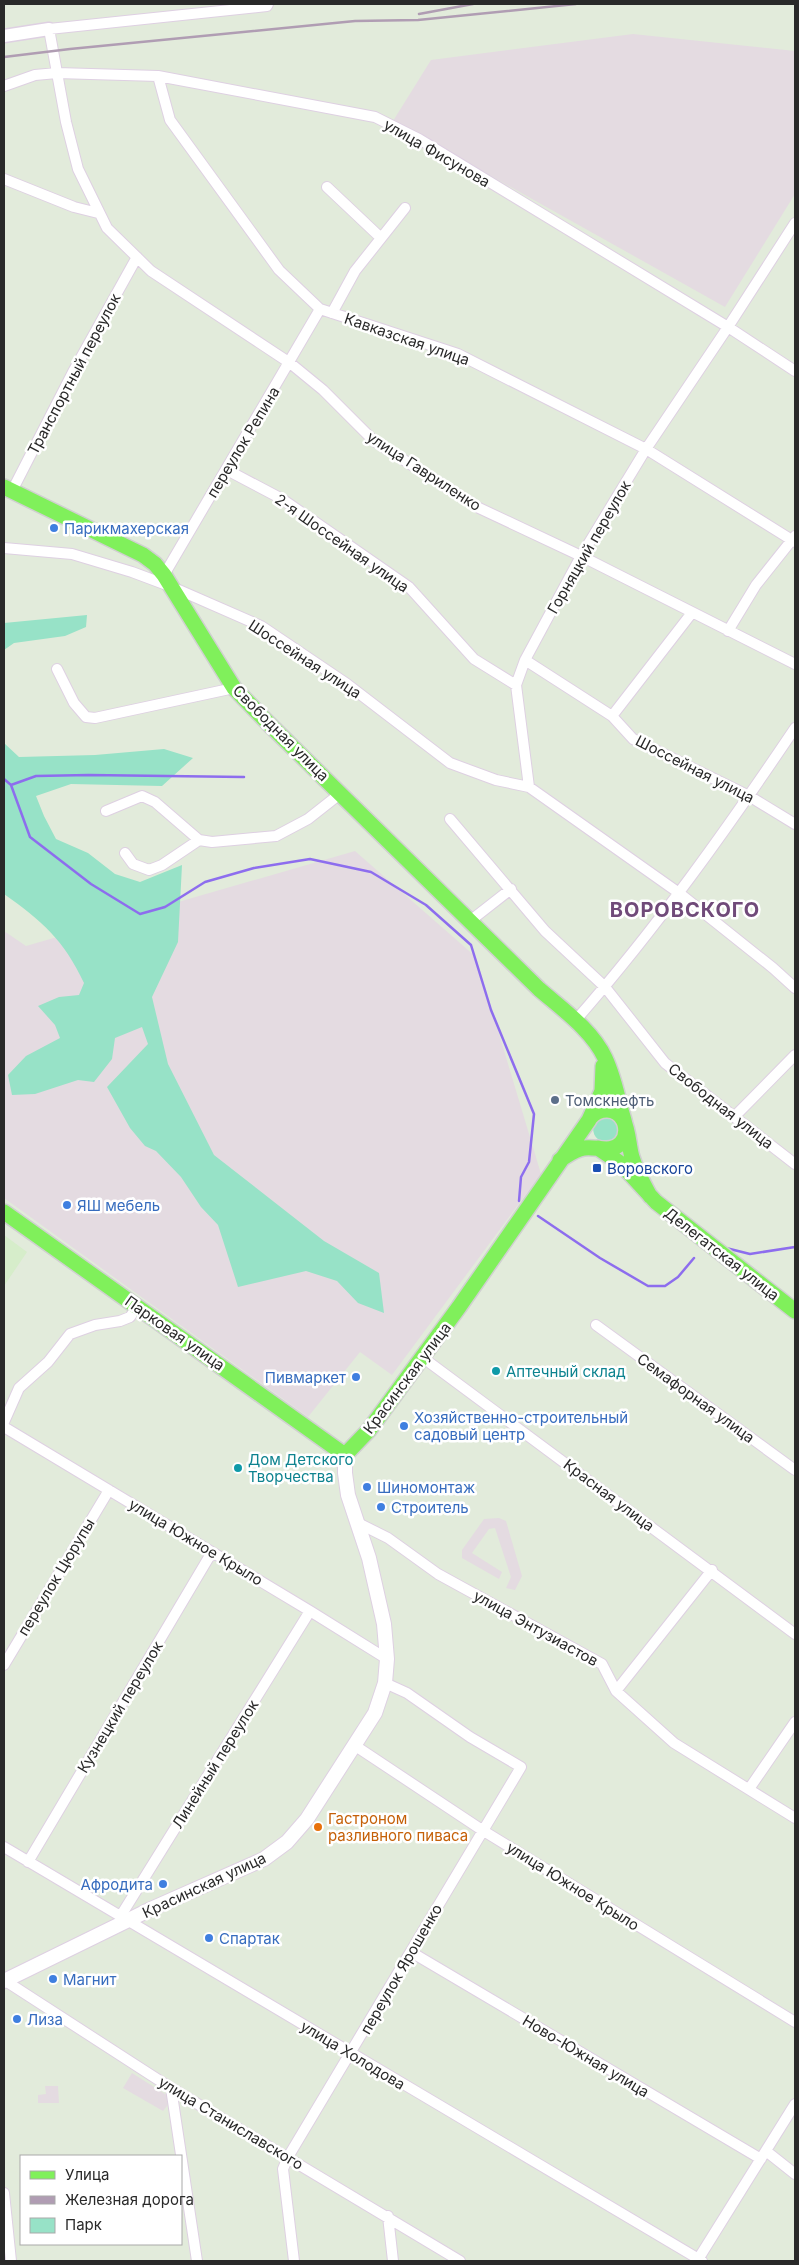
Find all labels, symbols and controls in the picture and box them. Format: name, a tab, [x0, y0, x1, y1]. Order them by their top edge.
street label: улица Фисунова	[380, 115, 494, 191]
street label: Транспортный переулок	[23, 290, 125, 458]
street label: Кавказская улица	[342, 309, 472, 369]
street label: переулок Репина	[202, 383, 284, 501]
street label: улица Гавриленко	[363, 427, 485, 515]
street label: Горняцкий переулок	[543, 477, 635, 617]
street label: 2-я Шоссейная улица	[271, 490, 413, 596]
place label: Парикмахерская	[64, 519, 189, 538]
marker: Парикмахерская	[48, 522, 60, 534]
street label: Шоссейная улица	[245, 615, 365, 703]
street label: Свободная улица	[229, 681, 333, 785]
street label: Шоссейная улица	[633, 731, 757, 807]
district label: ВОРОВСКОГО	[610, 898, 760, 922]
street label: Свободная улица	[665, 1059, 777, 1153]
place label: Томскнефть	[565, 1091, 654, 1110]
marker: Томскнефть	[549, 1094, 561, 1106]
place label: Воровского	[607, 1159, 693, 1178]
marker: Воровского	[591, 1162, 603, 1174]
place label: ЯШ мебель	[77, 1196, 160, 1215]
marker: ЯШ мебель	[61, 1199, 73, 1211]
street label: Делегатская улица	[661, 1203, 783, 1305]
street label: Парковая улица	[121, 1291, 229, 1375]
street label: Красинская улица	[359, 1319, 455, 1437]
street label: Семафорная улица	[634, 1349, 758, 1447]
place label: Аптечный склад	[506, 1362, 626, 1381]
marker: Аптечный склад	[490, 1365, 502, 1377]
place label: Пивмаркет	[265, 1368, 346, 1387]
marker: Пивмаркет	[350, 1371, 362, 1383]
place label: Хозяйственно-строительный садовый центр	[414, 1408, 628, 1444]
marker: Хозяйственно-строительный садовый центр	[398, 1420, 410, 1432]
place label: Дом Детского Творчества	[248, 1450, 353, 1486]
street label: Красная улица	[560, 1455, 658, 1535]
marker: Дом Детского Творчества	[232, 1462, 244, 1474]
place label: Шиномонтаж	[377, 1478, 475, 1497]
marker: Шиномонтаж	[361, 1481, 373, 1493]
street label: улица Южное Крыло	[126, 1494, 266, 1590]
place label: Строитель	[391, 1498, 469, 1517]
marker: Строитель	[375, 1501, 387, 1513]
street label: переулок Цюрупы	[13, 1515, 99, 1639]
street label: улица Энтузиастов	[470, 1586, 602, 1670]
street label: Кузнецкий переулок	[73, 1638, 167, 1776]
street label: Линейный переулок	[168, 1696, 262, 1832]
place label: Гастроном разливного пиваса	[328, 1809, 468, 1845]
marker: Гастроном разливного пиваса	[312, 1821, 324, 1833]
street label: улица Южное Крыло	[503, 1837, 643, 1935]
street label: Красинская улица	[139, 1848, 269, 1922]
place label: Афродита	[80, 1875, 153, 1894]
marker: Афродита	[157, 1878, 169, 1890]
street label: переулок Ярошенко	[356, 1900, 446, 2038]
place label: Спартак	[219, 1929, 280, 1948]
marker: Спартак	[203, 1932, 215, 1944]
place label: Магнит	[63, 1970, 116, 1989]
marker: Магнит	[47, 1973, 59, 1985]
place label: Лиза	[27, 2010, 63, 2029]
street label: Ново-Южная улица	[519, 2011, 653, 2101]
marker: Лиза	[11, 2013, 23, 2025]
street label: улица Холодова	[297, 2016, 409, 2094]
street label: улица Станиславского	[155, 2072, 307, 2174]
legend	[20, 2155, 182, 2245]
text: Улица	[65, 2165, 109, 2184]
text: Железная дорога	[65, 2190, 194, 2209]
text: Парк	[65, 2215, 102, 2234]

